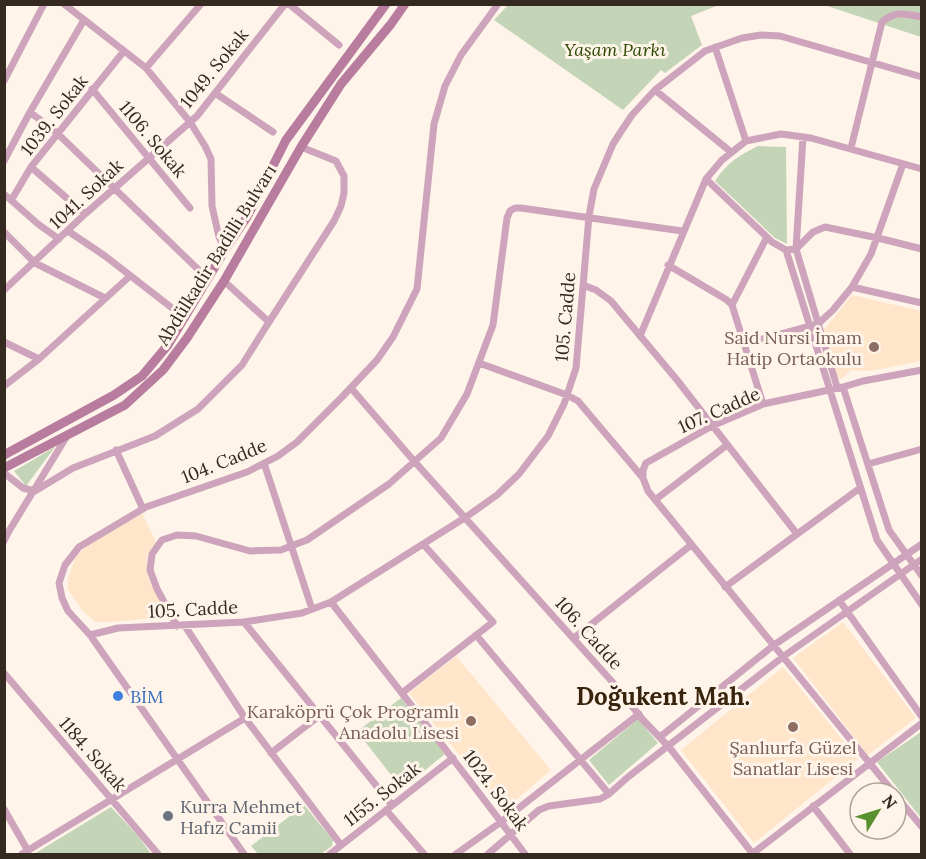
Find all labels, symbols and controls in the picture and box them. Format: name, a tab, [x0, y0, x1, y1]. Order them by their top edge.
street label: 1049. Sokak	[175, 23, 253, 113]
park label: Yaşam Parkı	[564, 38, 666, 61]
street label: 1039. Sokak	[15, 70, 93, 160]
street label: 1106. Sokak	[114, 96, 192, 182]
street label: 1041. Sokak	[44, 154, 128, 234]
street label: Abdülkadir Badilli Bulvarı	[150, 160, 281, 351]
street label: 105. Cadde	[550, 271, 580, 363]
place label: Said Nursi İmam Hatip Ortaokulu	[724, 326, 862, 370]
marker: Said Nursi İmam Hatip Ortaokulu	[867, 340, 881, 354]
street label: 107. Cadde	[675, 382, 764, 438]
street label: 104. Cadde	[178, 433, 270, 488]
street label: 106. Cadde	[550, 592, 628, 674]
street label: 105. Cadde	[148, 595, 239, 623]
district label: Doğukent Mah.	[576, 681, 750, 712]
place label: BİM	[130, 685, 164, 708]
marker: BİM	[111, 689, 125, 703]
place label: Karaköprü Çok Programlı Anadolu Lisesi	[247, 700, 459, 744]
street label: 1184. Sokak	[54, 712, 132, 796]
marker: Karaköprü Çok Programlı Anadolu Lisesi	[464, 714, 478, 728]
marker: Şanlıurfa Güzel Sanatlar Lisesi	[786, 720, 800, 734]
place label: Şanlıurfa Güzel Sanatlar Lisesi	[729, 736, 857, 780]
street label: 1024. Sokak	[458, 745, 534, 835]
street label: 1155. Sokak	[339, 757, 425, 831]
north arrow	[848, 781, 908, 841]
text: N	[878, 791, 902, 813]
place label: Kurra Mehmet Hafız Camii	[180, 795, 302, 839]
marker: Kurra Mehmet Hafız Camii	[161, 809, 175, 823]

